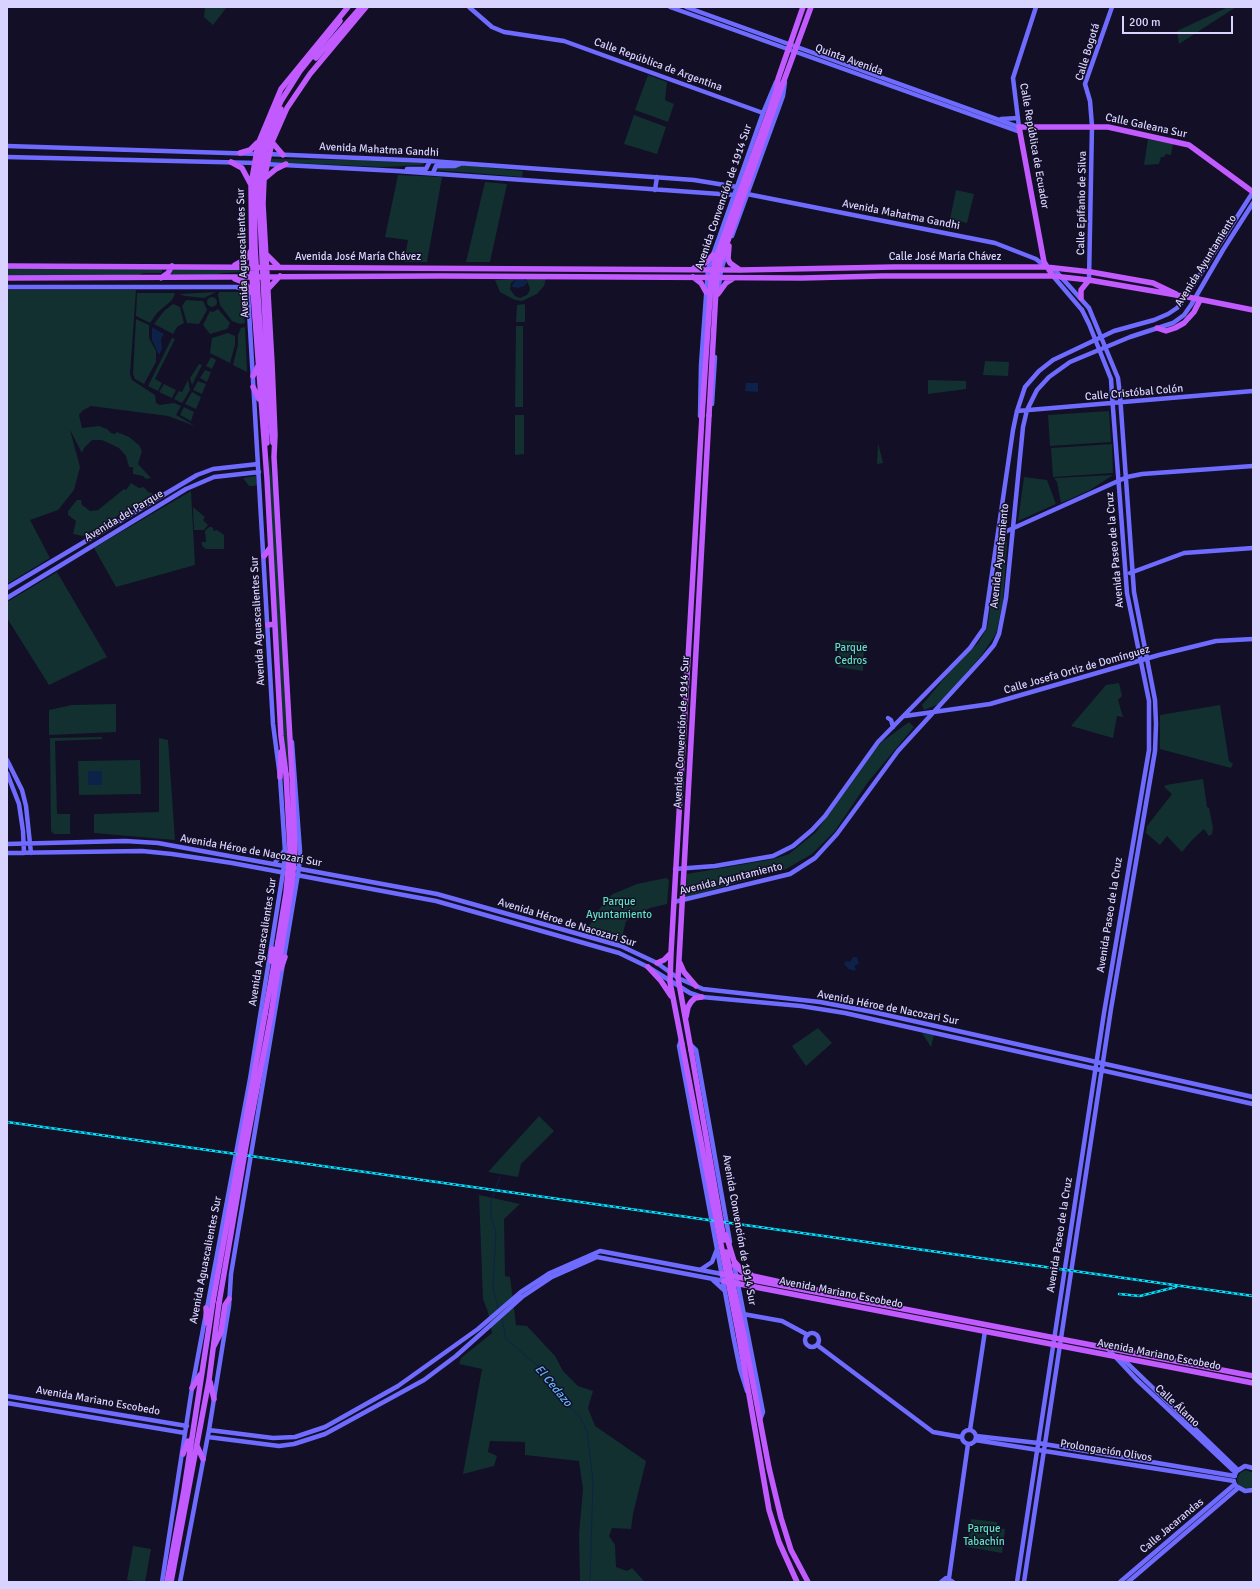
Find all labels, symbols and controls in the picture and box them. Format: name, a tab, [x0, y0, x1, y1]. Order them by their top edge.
scale bar	[1124, 8, 1235, 34]
text: 200 m	[1129, 15, 1161, 30]
street label: Calle Bogotá	[1073, 22, 1103, 82]
street label: Calle República de Argentina	[592, 36, 724, 94]
street label: Quinta Avenida	[813, 42, 885, 78]
street label: Calle República de Ecuador	[1016, 82, 1052, 210]
street label: Calle Galeana Sur	[1104, 111, 1188, 141]
street label: Avenida Convención de 1914 Sur	[693, 123, 755, 271]
street label: Avenida Mahatma Gandhi	[319, 140, 439, 160]
street label: Calle Epifanio de Silva	[1074, 151, 1090, 255]
street label: Avenida Aguascalientes Sur	[234, 188, 252, 318]
street label: Avenida Mahatma Gandhi	[841, 197, 961, 233]
street label: Avenida Ayuntamiento	[1172, 213, 1240, 309]
street label: Avenida José María Chávez	[295, 250, 421, 264]
street label: Calle José María Chávez	[889, 250, 1001, 264]
street label: Calle Cristóbal Colón	[1084, 382, 1184, 404]
street label: Avenida del Parque	[82, 487, 166, 545]
street label: Avenida Paseo de la Cruz	[1103, 491, 1127, 609]
street label: Avenida Ayuntamiento	[988, 503, 1012, 609]
street label: Avenida Aguascalientes Sur	[248, 556, 268, 686]
park label: Parque Cedros	[835, 641, 867, 667]
street label: Calle Josefa Ortiz de Domínguez	[1002, 643, 1152, 697]
street label: Avenida Convención de 1914 Sur	[671, 655, 693, 809]
street label: Avenida Héroe de Nacozari Sur	[179, 832, 323, 870]
street label: Avenida Paseo de la Cruz	[1094, 856, 1126, 974]
street label: Avenida Ayuntamiento	[678, 860, 784, 898]
street label: Avenida Aguascalientes Sur	[246, 877, 280, 1007]
park label: Parque Ayuntamiento	[586, 895, 652, 921]
street label: Avenida Héroe de Nacozari Sur	[496, 896, 638, 950]
street label: Avenida Héroe de Nacozari Sur	[816, 988, 960, 1028]
street label: Avenida Convención de 1914 Sur	[719, 1154, 759, 1306]
street label: Avenida Paseo de la Cruz	[1044, 1176, 1076, 1294]
street label: Avenida Aguascalientes Sur	[187, 1195, 225, 1325]
street label: Avenida Mariano Escobedo	[778, 1275, 904, 1311]
street label: Avenida Mariano Escobedo	[1096, 1337, 1222, 1373]
water label: El Cedazo	[531, 1362, 575, 1410]
street label: Calle Álamo	[1152, 1382, 1202, 1430]
street label: Avenida Mariano Escobedo	[35, 1384, 161, 1418]
street label: Prolongación Olivos	[1059, 1437, 1153, 1465]
street label: Calle Jacarandas	[1137, 1496, 1207, 1556]
park label: Parque Tabachín	[963, 1522, 1005, 1548]

